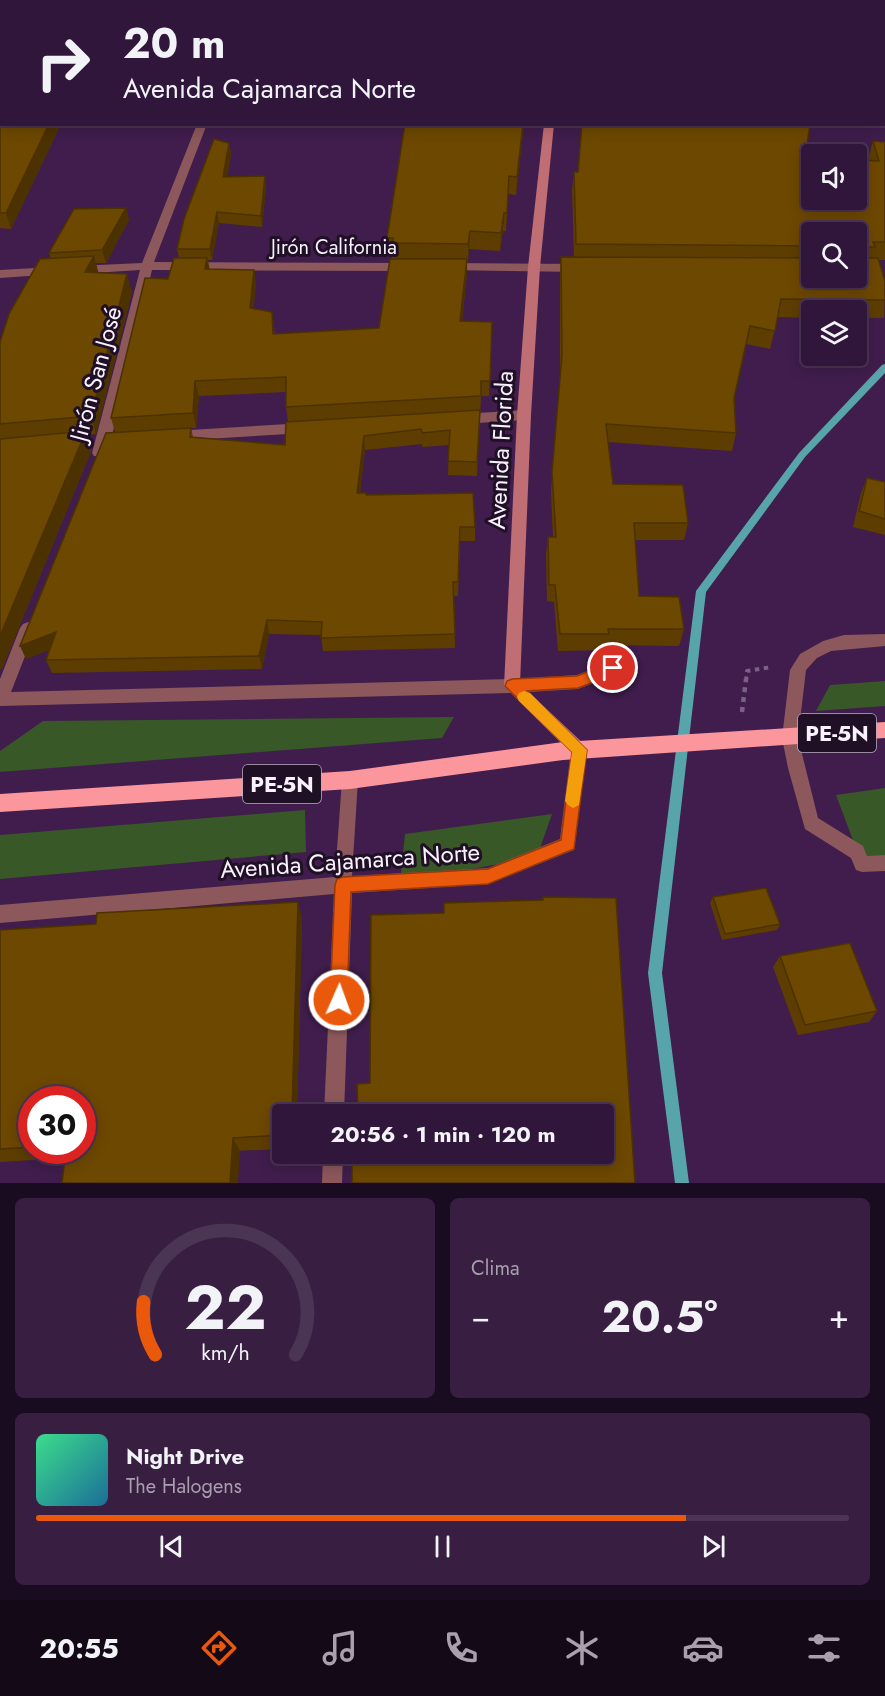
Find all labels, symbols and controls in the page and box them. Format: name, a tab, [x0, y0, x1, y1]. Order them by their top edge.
text: 20 m	[123, 13, 225, 74]
icon: right	[24, 24, 102, 102]
text: Avenida Cajamarca Norte	[123, 69, 416, 108]
map controls	[801, 144, 867, 366]
button: sound	[801, 144, 867, 210]
button: search	[801, 222, 867, 288]
street label: Jirón California	[268, 233, 397, 262]
button: layers	[801, 300, 867, 366]
street label: Jirón San José	[60, 303, 130, 448]
street label: Avenida Florida	[479, 370, 522, 530]
pin	[587, 642, 638, 693]
icon: arrive	[596, 651, 629, 684]
road number: PE-5N	[798, 714, 876, 752]
road number: PE-5N	[243, 765, 321, 803]
street label: Avenida Cajamarca Norte	[219, 834, 481, 887]
position arrow	[307, 968, 371, 1032]
speed limit sign: 30	[18, 1086, 96, 1164]
text: 20:56 · 1 min · 120 m	[331, 1118, 555, 1150]
text: Clima	[471, 1254, 520, 1283]
text: 22	[184, 1262, 266, 1352]
text: 20.5°	[601, 1284, 718, 1349]
text: −	[471, 1293, 490, 1340]
text: +	[829, 1293, 849, 1340]
text: km/h	[201, 1337, 249, 1368]
text: Night Drive	[126, 1440, 244, 1472]
text: The Halogens	[126, 1472, 242, 1501]
icon: previous	[155, 1530, 188, 1563]
icon: pause	[426, 1530, 459, 1563]
icon: next	[697, 1530, 730, 1563]
icon: directions	[198, 1627, 240, 1669]
icon: music	[319, 1627, 361, 1669]
icon: phone	[440, 1627, 482, 1669]
icon: climate	[561, 1627, 603, 1669]
icon: car	[682, 1627, 724, 1669]
icon: filters	[803, 1627, 845, 1669]
text: 20:55	[40, 1629, 119, 1668]

